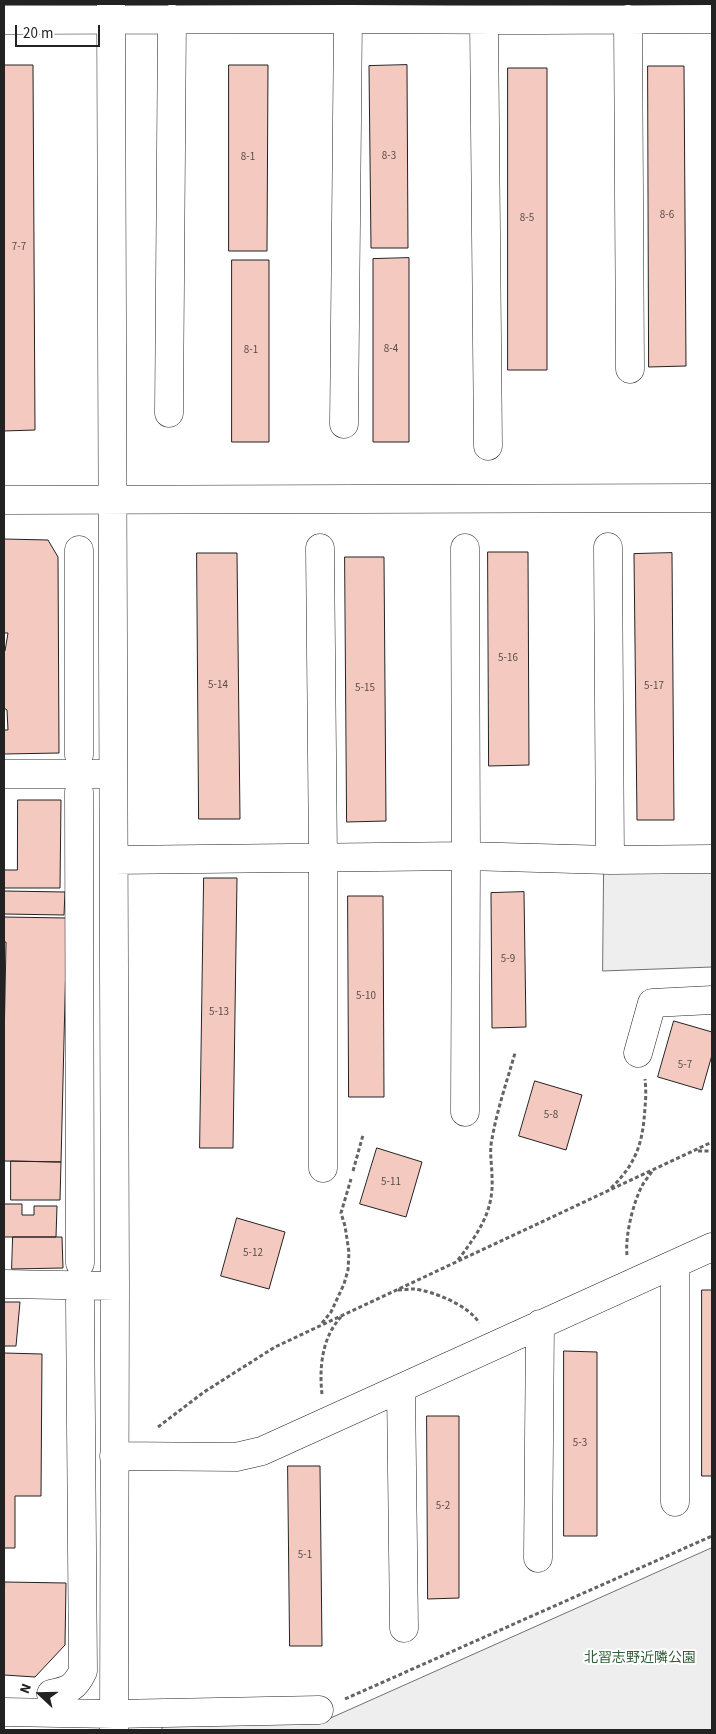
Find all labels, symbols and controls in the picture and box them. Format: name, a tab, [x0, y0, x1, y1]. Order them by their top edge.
scale bar	[18, 15, 102, 47]
text: 20 m	[23, 23, 53, 44]
house number: 8-3	[382, 150, 396, 164]
house number: 8-1	[241, 151, 255, 165]
house number: 8-6	[660, 209, 674, 223]
house number: 8-5	[520, 212, 534, 226]
house number: 7-7	[12, 241, 26, 255]
house number: 8-4	[384, 343, 398, 357]
house number: 8-1	[244, 344, 258, 358]
house number: 5-16	[498, 652, 518, 666]
house number: 5-14	[208, 679, 228, 693]
house number: 5-17	[644, 680, 664, 694]
house number: 5-15	[355, 682, 375, 696]
house number: 5-9	[501, 953, 515, 967]
house number: 5-10	[356, 990, 376, 1004]
house number: 5-13	[209, 1006, 229, 1020]
house number: 5-7	[678, 1059, 692, 1073]
house number: 5-8	[544, 1109, 558, 1123]
house number: 5-11	[381, 1176, 401, 1190]
house number: 5-12	[243, 1247, 263, 1261]
house number: 5-3	[573, 1437, 587, 1451]
house number: 5-2	[436, 1500, 450, 1514]
house number: 5-1	[298, 1549, 312, 1563]
park label: 北習志野近隣公園	[584, 1651, 696, 1667]
north arrow	[15, 1669, 65, 1719]
text: N	[15, 1681, 37, 1697]

